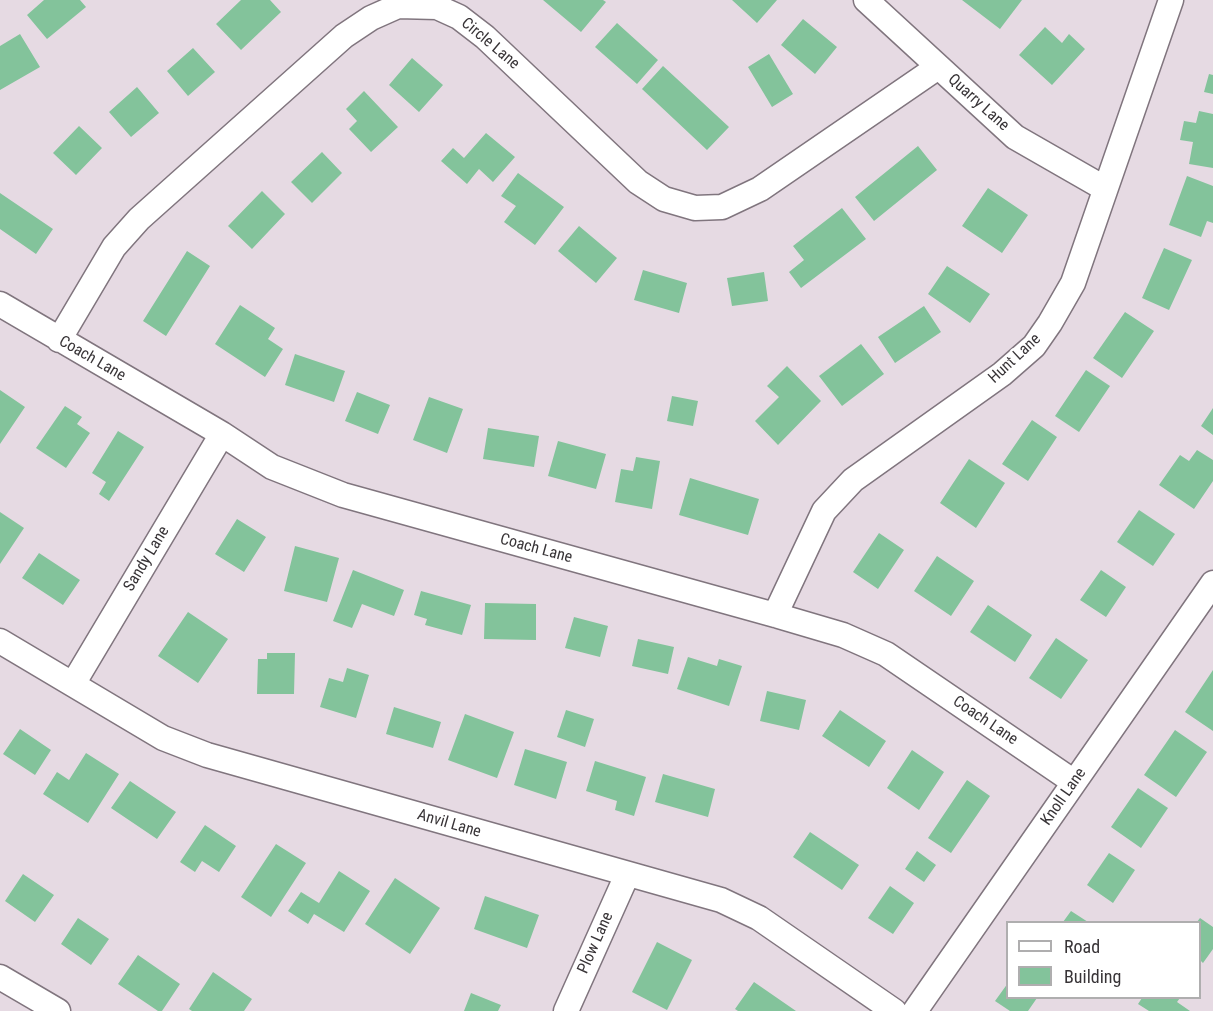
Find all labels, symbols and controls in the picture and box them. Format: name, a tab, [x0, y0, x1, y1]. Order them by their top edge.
street label: Circle Lane	[457, 14, 523, 74]
street label: Quarry Lane	[943, 71, 1013, 135]
street label: Hunt Lane	[985, 330, 1045, 388]
street label: Coach Lane	[55, 332, 129, 386]
street label: Sandy Lane	[120, 523, 174, 595]
street label: Coach Lane	[498, 530, 574, 568]
street label: Coach Lane	[949, 692, 1021, 750]
street label: Knoll Lane	[1037, 765, 1091, 829]
street label: Anvil Lane	[415, 806, 483, 842]
street label: Plow Lane	[574, 909, 618, 977]
legend	[1006, 921, 1201, 999]
text: Road	[1064, 936, 1100, 957]
text: Building	[1064, 966, 1121, 987]

